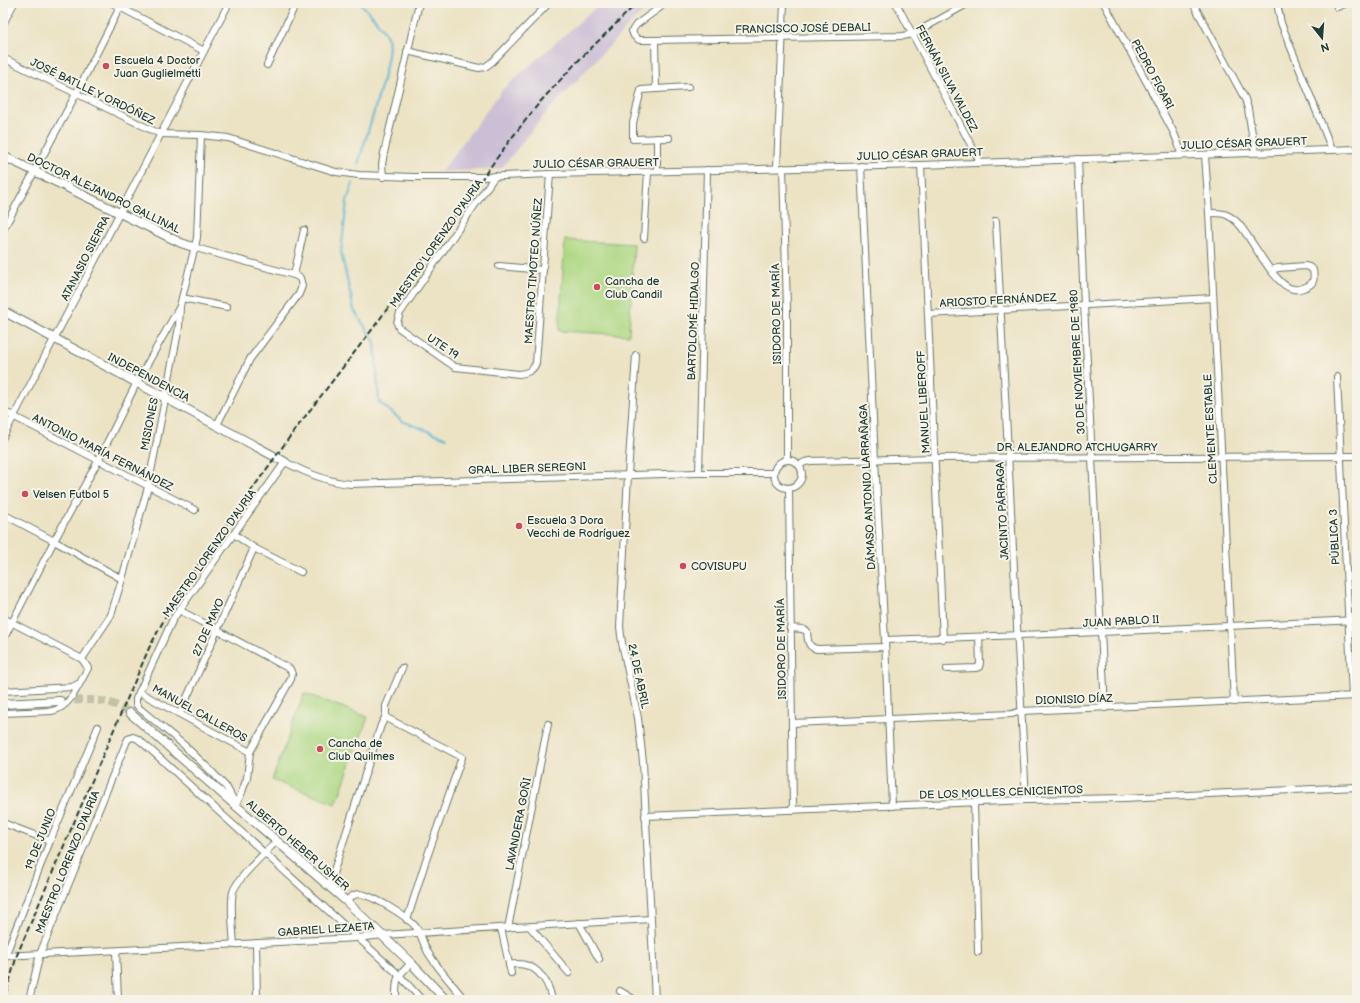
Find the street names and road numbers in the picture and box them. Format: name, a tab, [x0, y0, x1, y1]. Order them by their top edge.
street label: FRANCISCO JOSÉ DEBALI	[735, 20, 872, 36]
street label: FERNÁN SILVA VALDEZ	[913, 22, 981, 134]
street label: PEDRO FIGARI	[1129, 37, 1177, 112]
street label: JOSÉ BATLLE Y ORDÓÑEZ	[28, 55, 158, 127]
street label: JULIO CÉSAR GRAUERT	[1181, 134, 1308, 152]
street label: JULIO CÉSAR GRAUERT	[857, 145, 984, 163]
street label: DOCTOR ALEJANDRO GALLINAL	[25, 151, 183, 237]
street label: JULIO CÉSAR GRAUERT	[533, 155, 660, 171]
street label: MAESTRO LORENZO D'AURIA	[387, 177, 486, 310]
street label: MAESTRO TIMOTEO NÚÑEZ	[521, 197, 545, 344]
street label: ATANASIO SIERRA	[58, 213, 113, 303]
street label: BARTOLOMÉ HIDALGO	[684, 261, 702, 381]
street label: ISIDORO DE MARÍA	[768, 263, 784, 365]
street label: 30 DE NOVIEMBRE DE 1980	[1067, 289, 1088, 435]
street label: ARIOSTO FERNÁNDEZ	[939, 290, 1057, 310]
street label: UTE 19	[424, 331, 461, 362]
street label: INDEPENDENCIA	[106, 350, 192, 405]
street label: MANUEL LIBEROFF	[914, 350, 933, 454]
street label: CLEMENTE ESTABLE	[1201, 374, 1220, 484]
street label: MISIONES	[138, 396, 161, 452]
street label: DÁMASO ANTONIO LARRAÑAGA	[856, 403, 878, 570]
street label: ANTONIO MARÍA FERNÁNDEZ	[30, 410, 176, 494]
street label: DR. ALEJANDRO ATCHUGARRY	[997, 441, 1158, 454]
street label: GRAL. LIBER SEREGNI	[468, 460, 587, 477]
street label: JACINTO PÁRRAGA	[992, 461, 1012, 560]
street label: MAESTRO LORENZO D'AURIA	[160, 487, 259, 620]
street label: PÚBLICA 3	[1326, 508, 1342, 565]
street label: 27 DE MAYO	[190, 596, 227, 658]
street label: ISIDORO DE MARÍA	[773, 598, 789, 700]
street label: JUAN PABLO II	[1083, 613, 1160, 630]
street label: 24 DE ABRIL	[625, 642, 652, 710]
street label: MANUEL CALLEROS	[150, 682, 250, 745]
street label: DIONISIO DÍAZ	[1035, 691, 1113, 707]
street label: LAVANDERA GOÑI	[503, 776, 534, 872]
street label: DE LOS MOLLES CENICIENTOS	[919, 783, 1084, 802]
street label: MAESTRO LORENZO D'AURIA	[33, 788, 102, 936]
street label: ALBERTO HEBER USHER	[244, 797, 352, 894]
street label: 19 DE JUNIO	[22, 806, 59, 872]
street label: GABRIEL LEZAETA	[277, 920, 375, 939]

